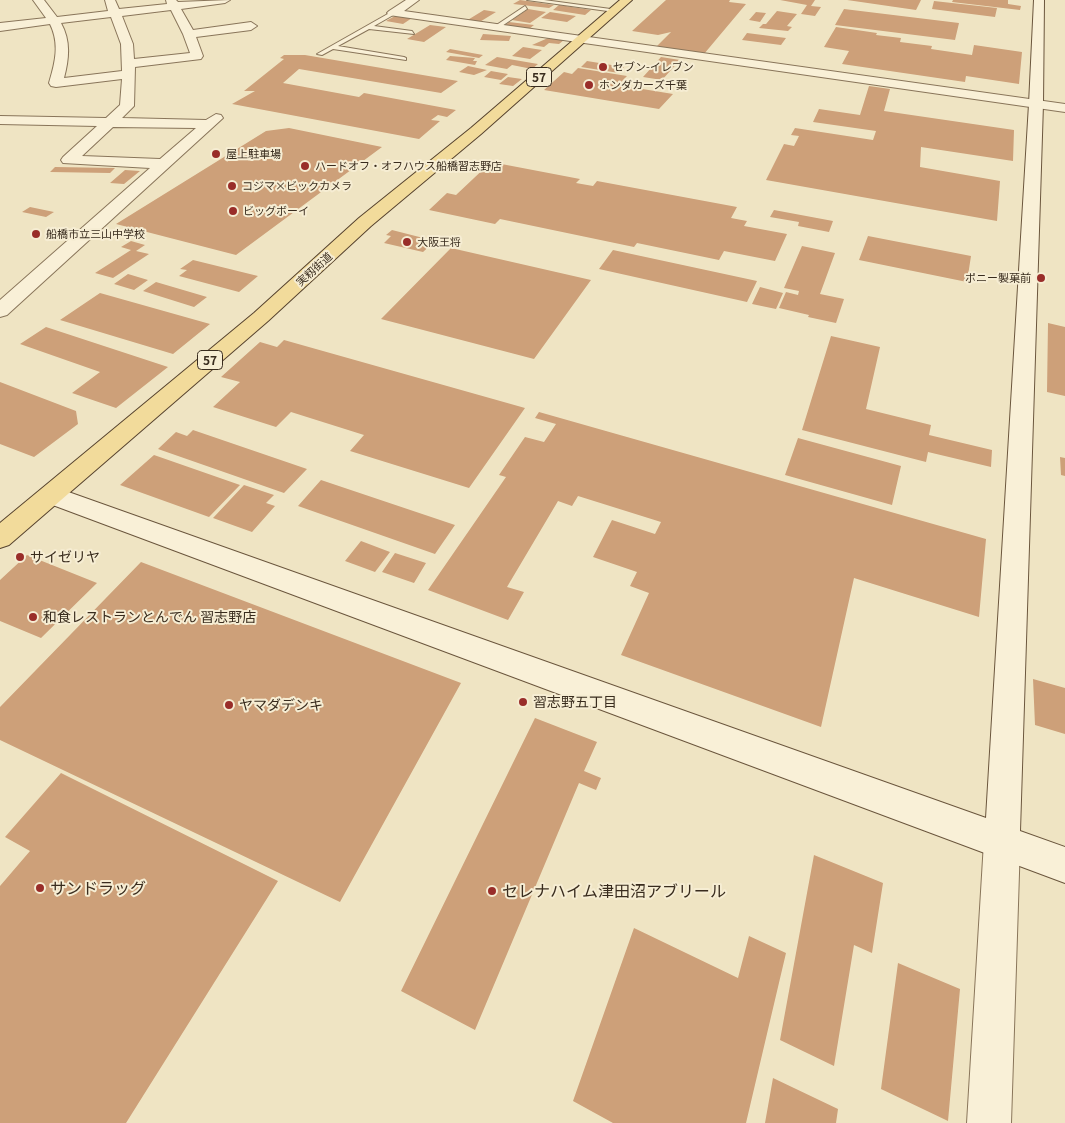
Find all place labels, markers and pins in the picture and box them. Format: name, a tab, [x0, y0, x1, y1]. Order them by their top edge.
place label: セブン-イレブン	[613, 60, 694, 74]
marker: セブン-イレブン	[597, 61, 609, 73]
place label: ホンダカーズ千葉	[599, 78, 687, 92]
marker: ホンダカーズ千葉	[583, 79, 595, 91]
place label: 屋上駐車場	[226, 147, 281, 161]
marker: 屋上駐車場	[210, 148, 222, 160]
place label: ハードオフ・オフハウス船橋習志野店	[315, 159, 502, 173]
marker: ハードオフ・オフハウス船橋習志野店	[299, 160, 311, 172]
place label: コジマ×ビックカメラ	[242, 179, 352, 193]
marker: コジマ×ビックカメラ	[226, 180, 238, 192]
place label: ビッグボーイ	[243, 204, 309, 218]
marker: ビッグボーイ	[227, 205, 239, 217]
place label: 船橋市立三山中学校	[46, 227, 145, 241]
marker: 船橋市立三山中学校	[30, 228, 42, 240]
place label: 大阪王将	[417, 235, 461, 249]
marker: 大阪王将	[401, 236, 413, 248]
place label: ポニー製菓前	[965, 271, 1031, 285]
marker: ポニー製菓前	[1035, 272, 1047, 284]
place label: サイゼリヤ	[30, 549, 100, 565]
marker: サイゼリヤ	[14, 551, 26, 563]
place label: 和食レストランとんでん 習志野店	[43, 609, 256, 625]
marker: 和食レストランとんでん 習志野店	[27, 611, 39, 623]
place label: 習志野五丁目	[533, 694, 617, 710]
marker: 習志野五丁目	[517, 696, 529, 708]
place label: ヤマダデンキ	[239, 697, 323, 713]
marker: ヤマダデンキ	[223, 699, 235, 711]
place label: サンドラッグ	[50, 878, 146, 898]
place label: セレナハイム津田沼アブリール	[502, 881, 726, 901]
marker: サンドラッグ	[34, 882, 46, 894]
marker: セレナハイム津田沼アブリール	[486, 885, 498, 897]

